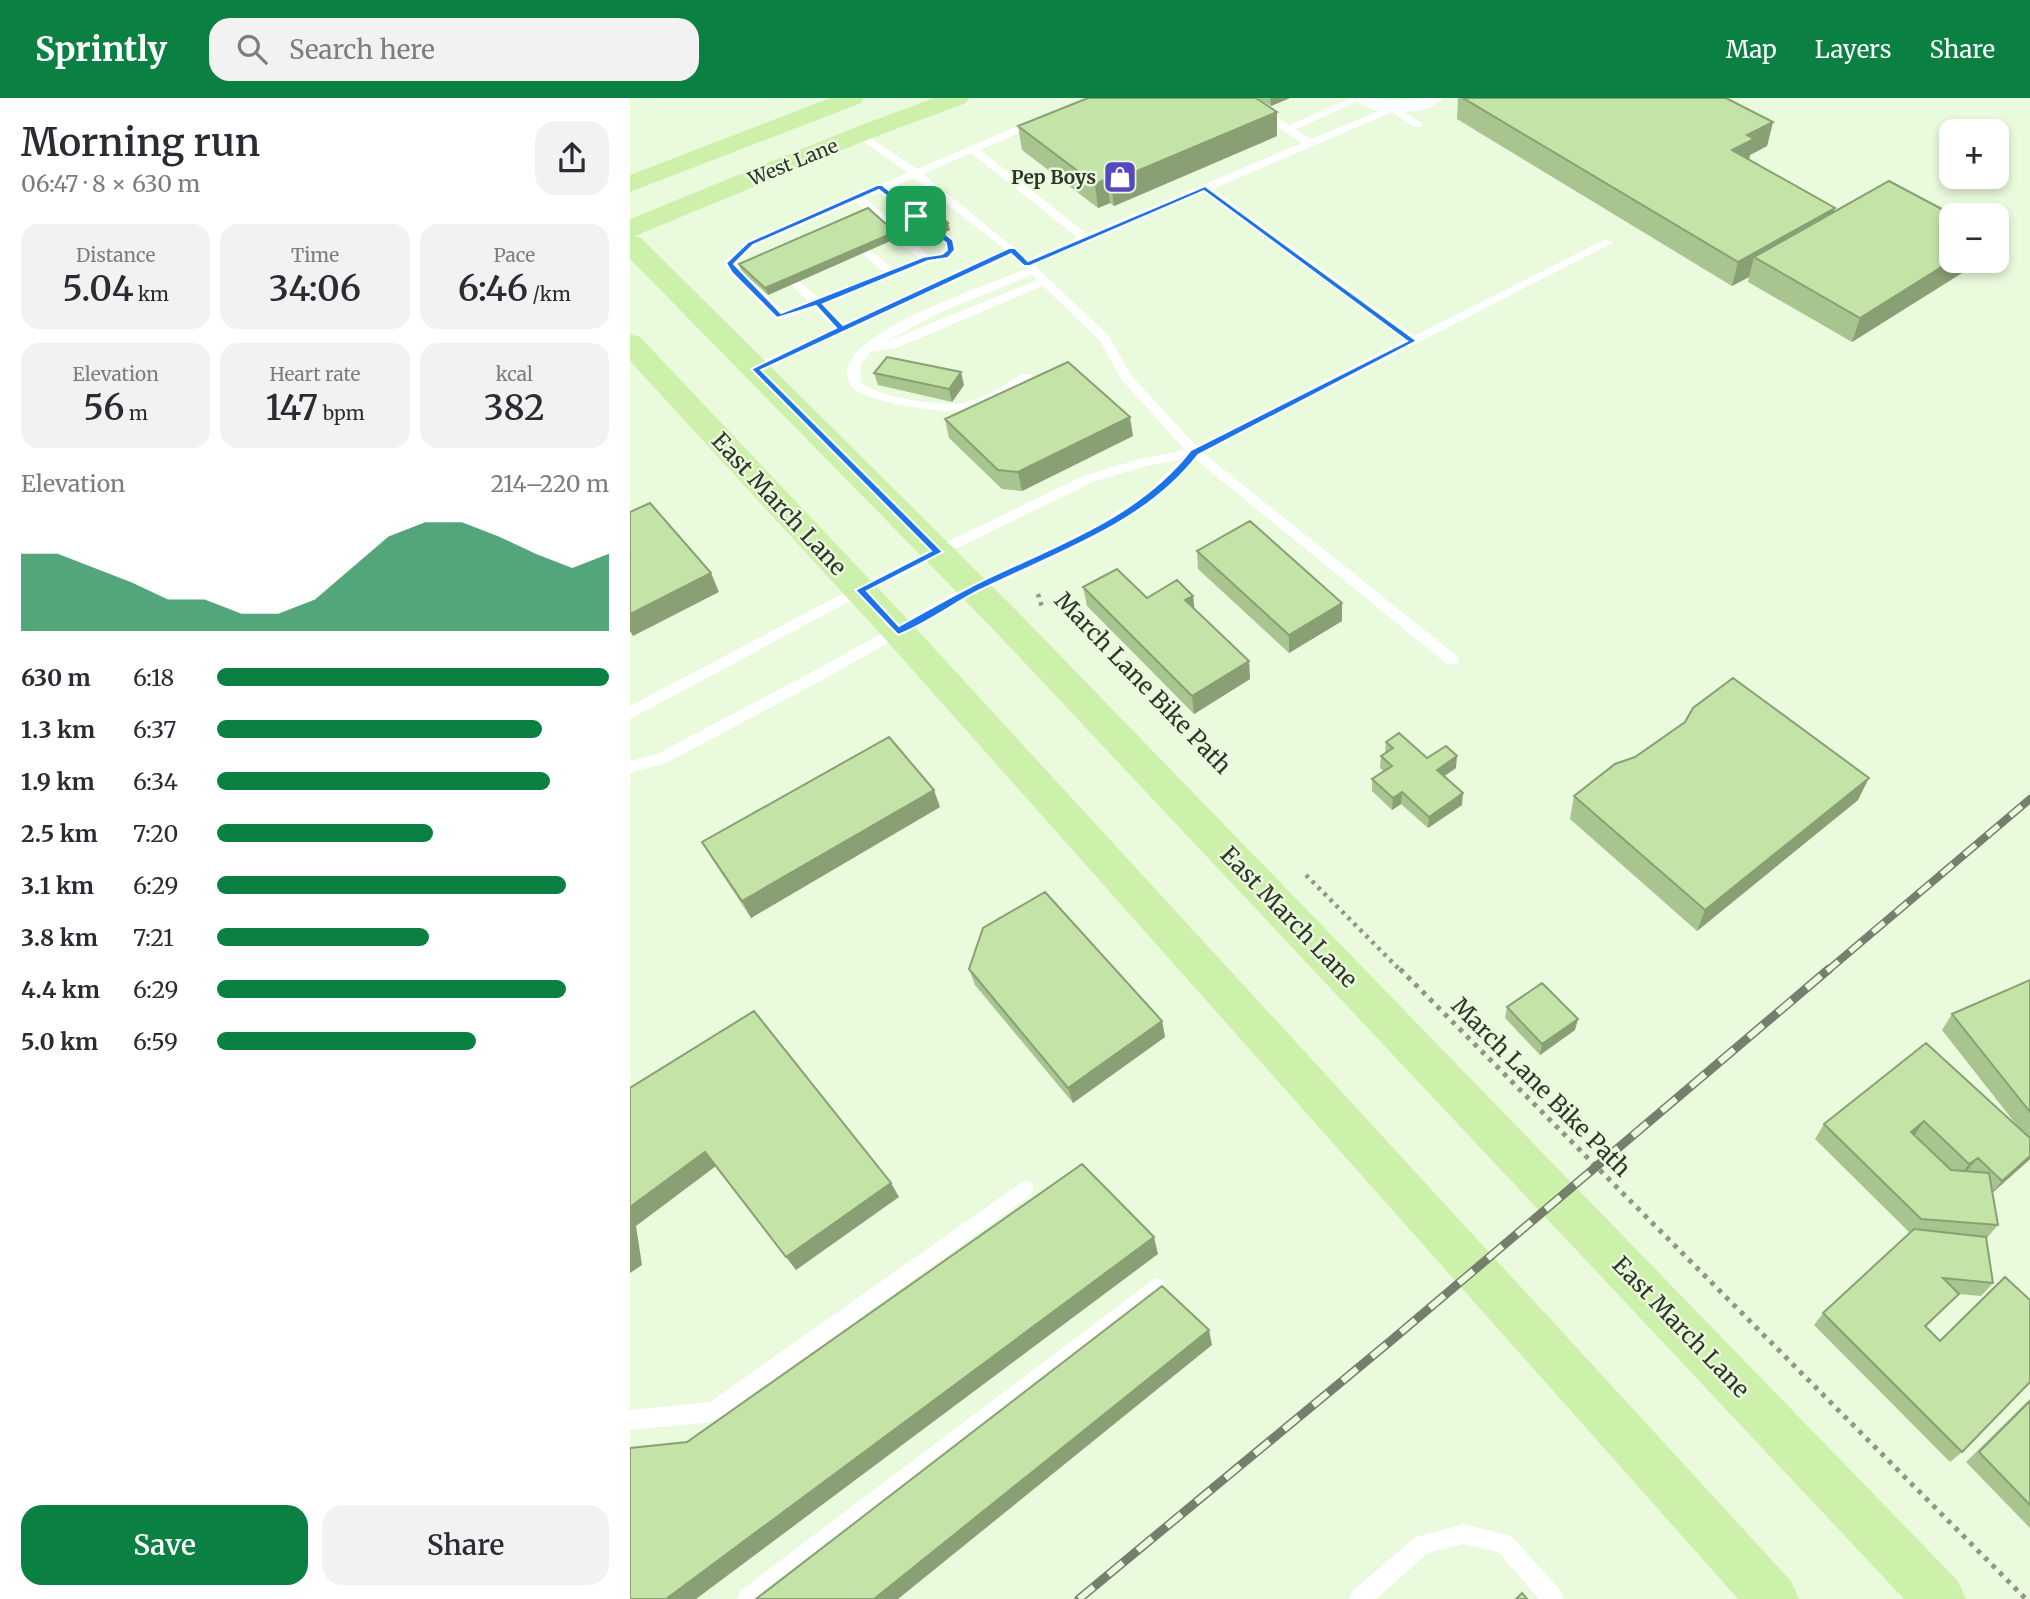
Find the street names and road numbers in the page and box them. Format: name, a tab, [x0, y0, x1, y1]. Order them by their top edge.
street label: West Lane	[744, 133, 841, 191]
street label: East March Lane	[706, 426, 853, 581]
street label: March Lane Bike Path	[1049, 586, 1238, 780]
street label: East March Lane	[1215, 840, 1364, 993]
street label: March Lane Bike Path	[1446, 991, 1637, 1182]
street label: East March Lane	[1607, 1250, 1756, 1403]

